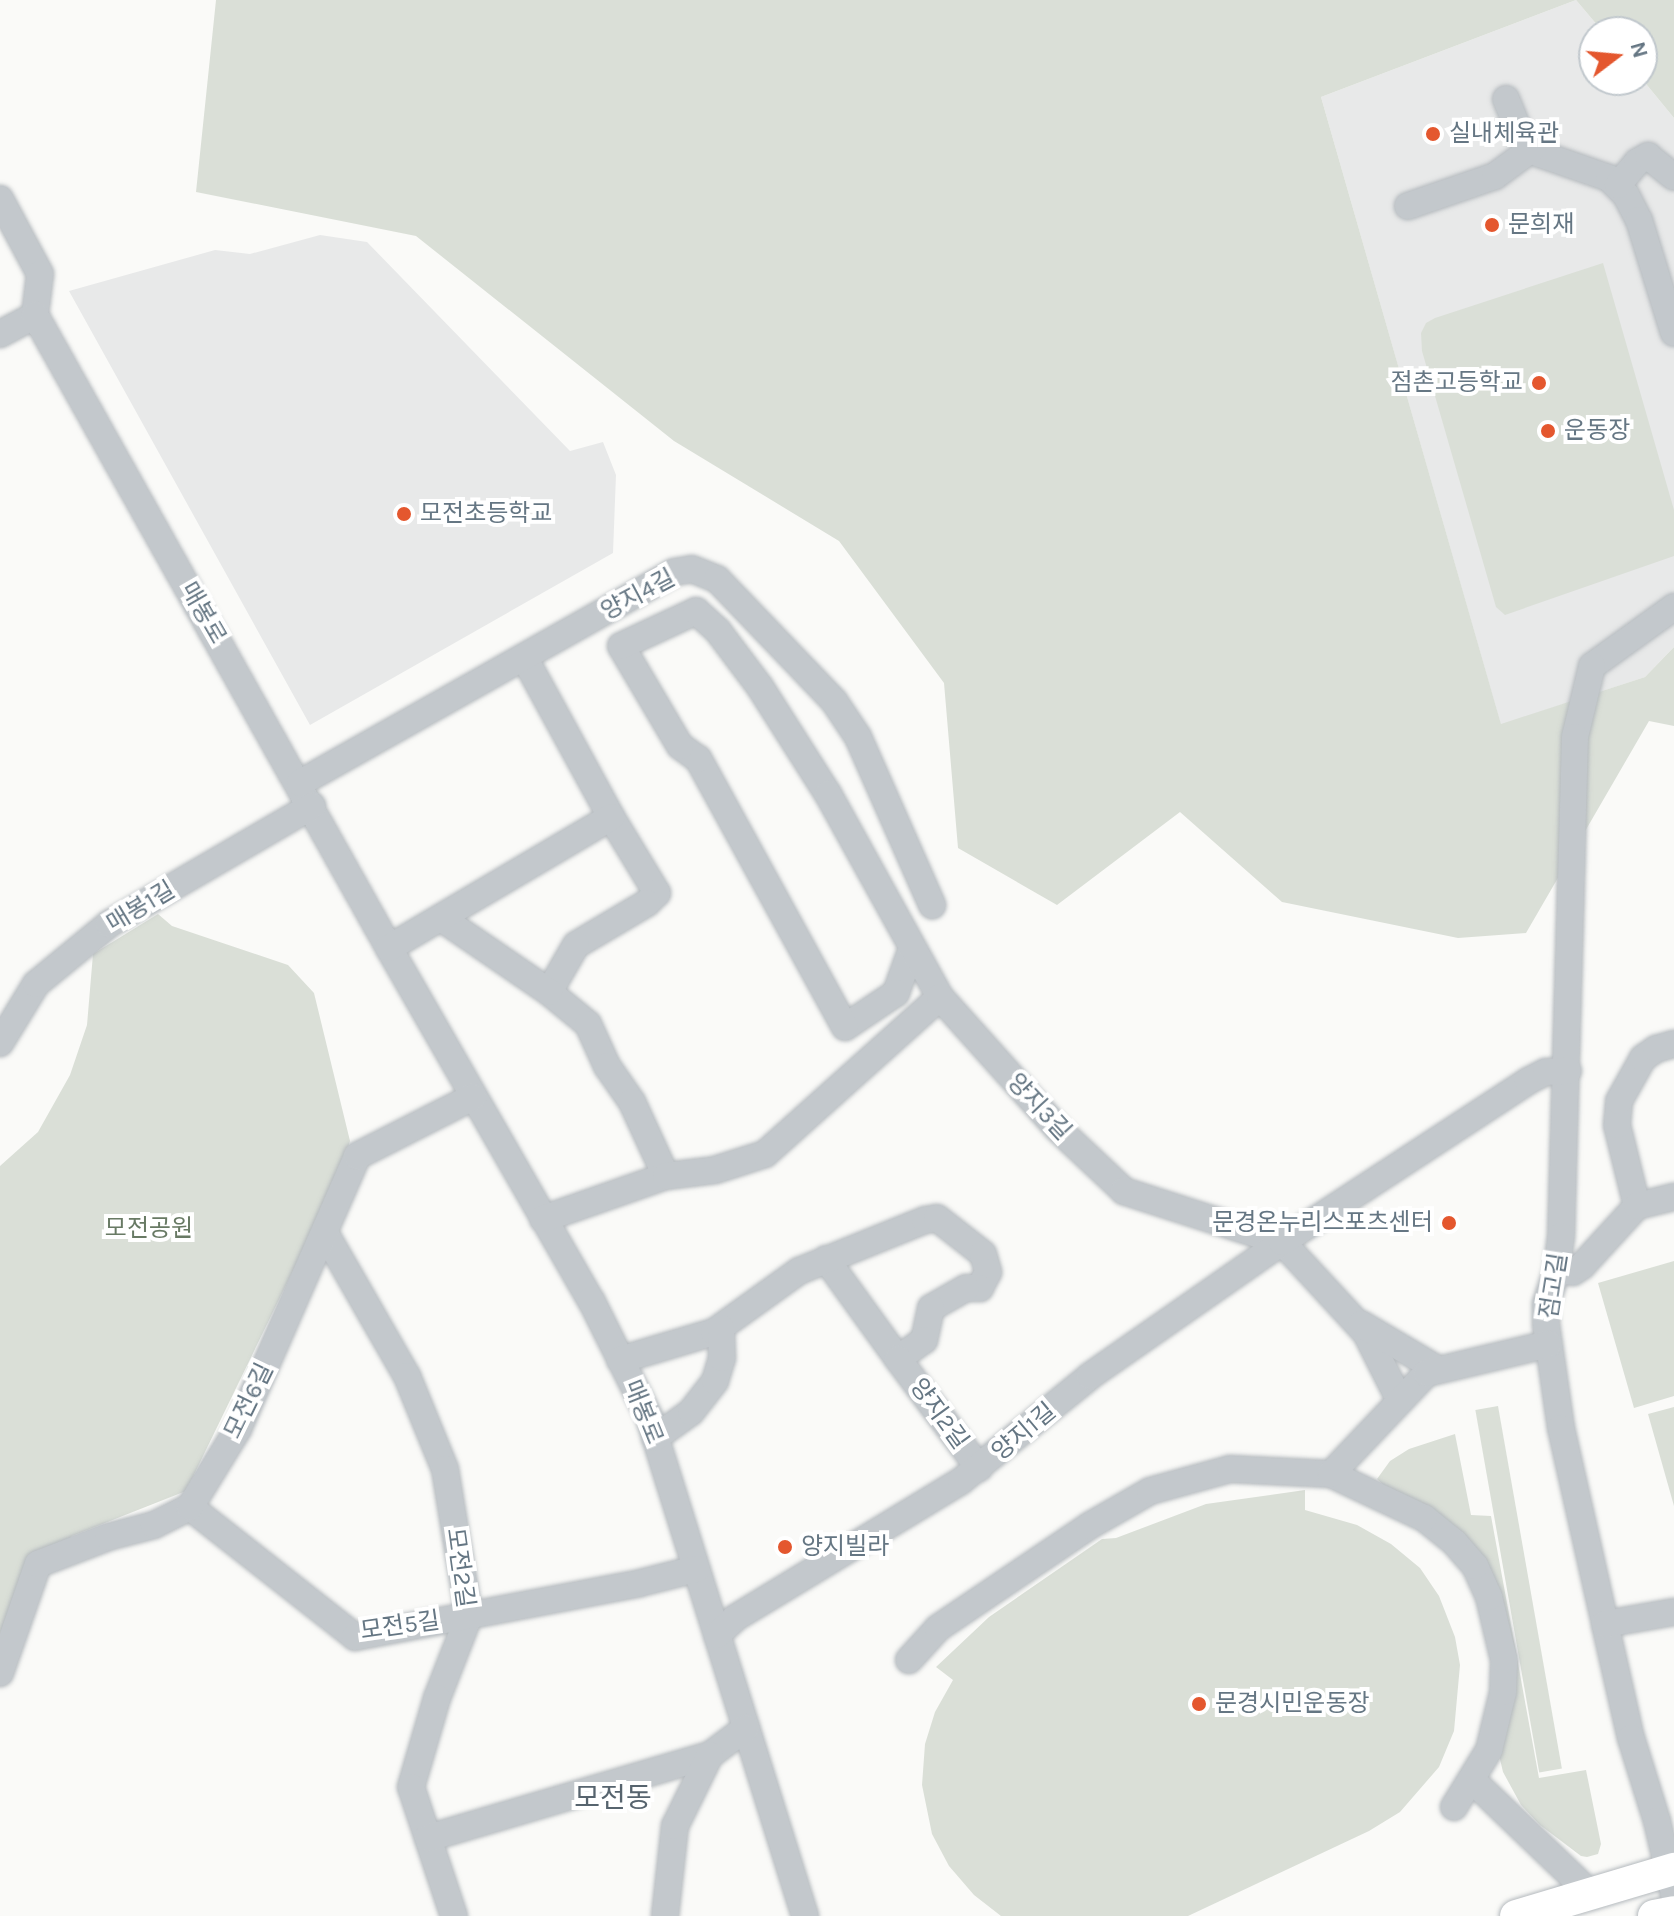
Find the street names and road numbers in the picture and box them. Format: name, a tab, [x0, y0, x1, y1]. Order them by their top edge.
street label: 양지4길	[596, 564, 680, 626]
street label: 매봉로	[174, 577, 232, 649]
street label: 매봉1길	[102, 876, 180, 938]
street label: 양지3길	[1001, 1068, 1077, 1146]
street label: 점고길	[1535, 1251, 1573, 1321]
street label: 모전6길	[219, 1359, 279, 1443]
street label: 양지2길	[904, 1373, 974, 1455]
street label: 매봉로	[617, 1376, 669, 1448]
street label: 양지1길	[986, 1397, 1062, 1467]
street label: 모전2길	[440, 1526, 480, 1610]
street label: 모전5길	[358, 1606, 442, 1646]

